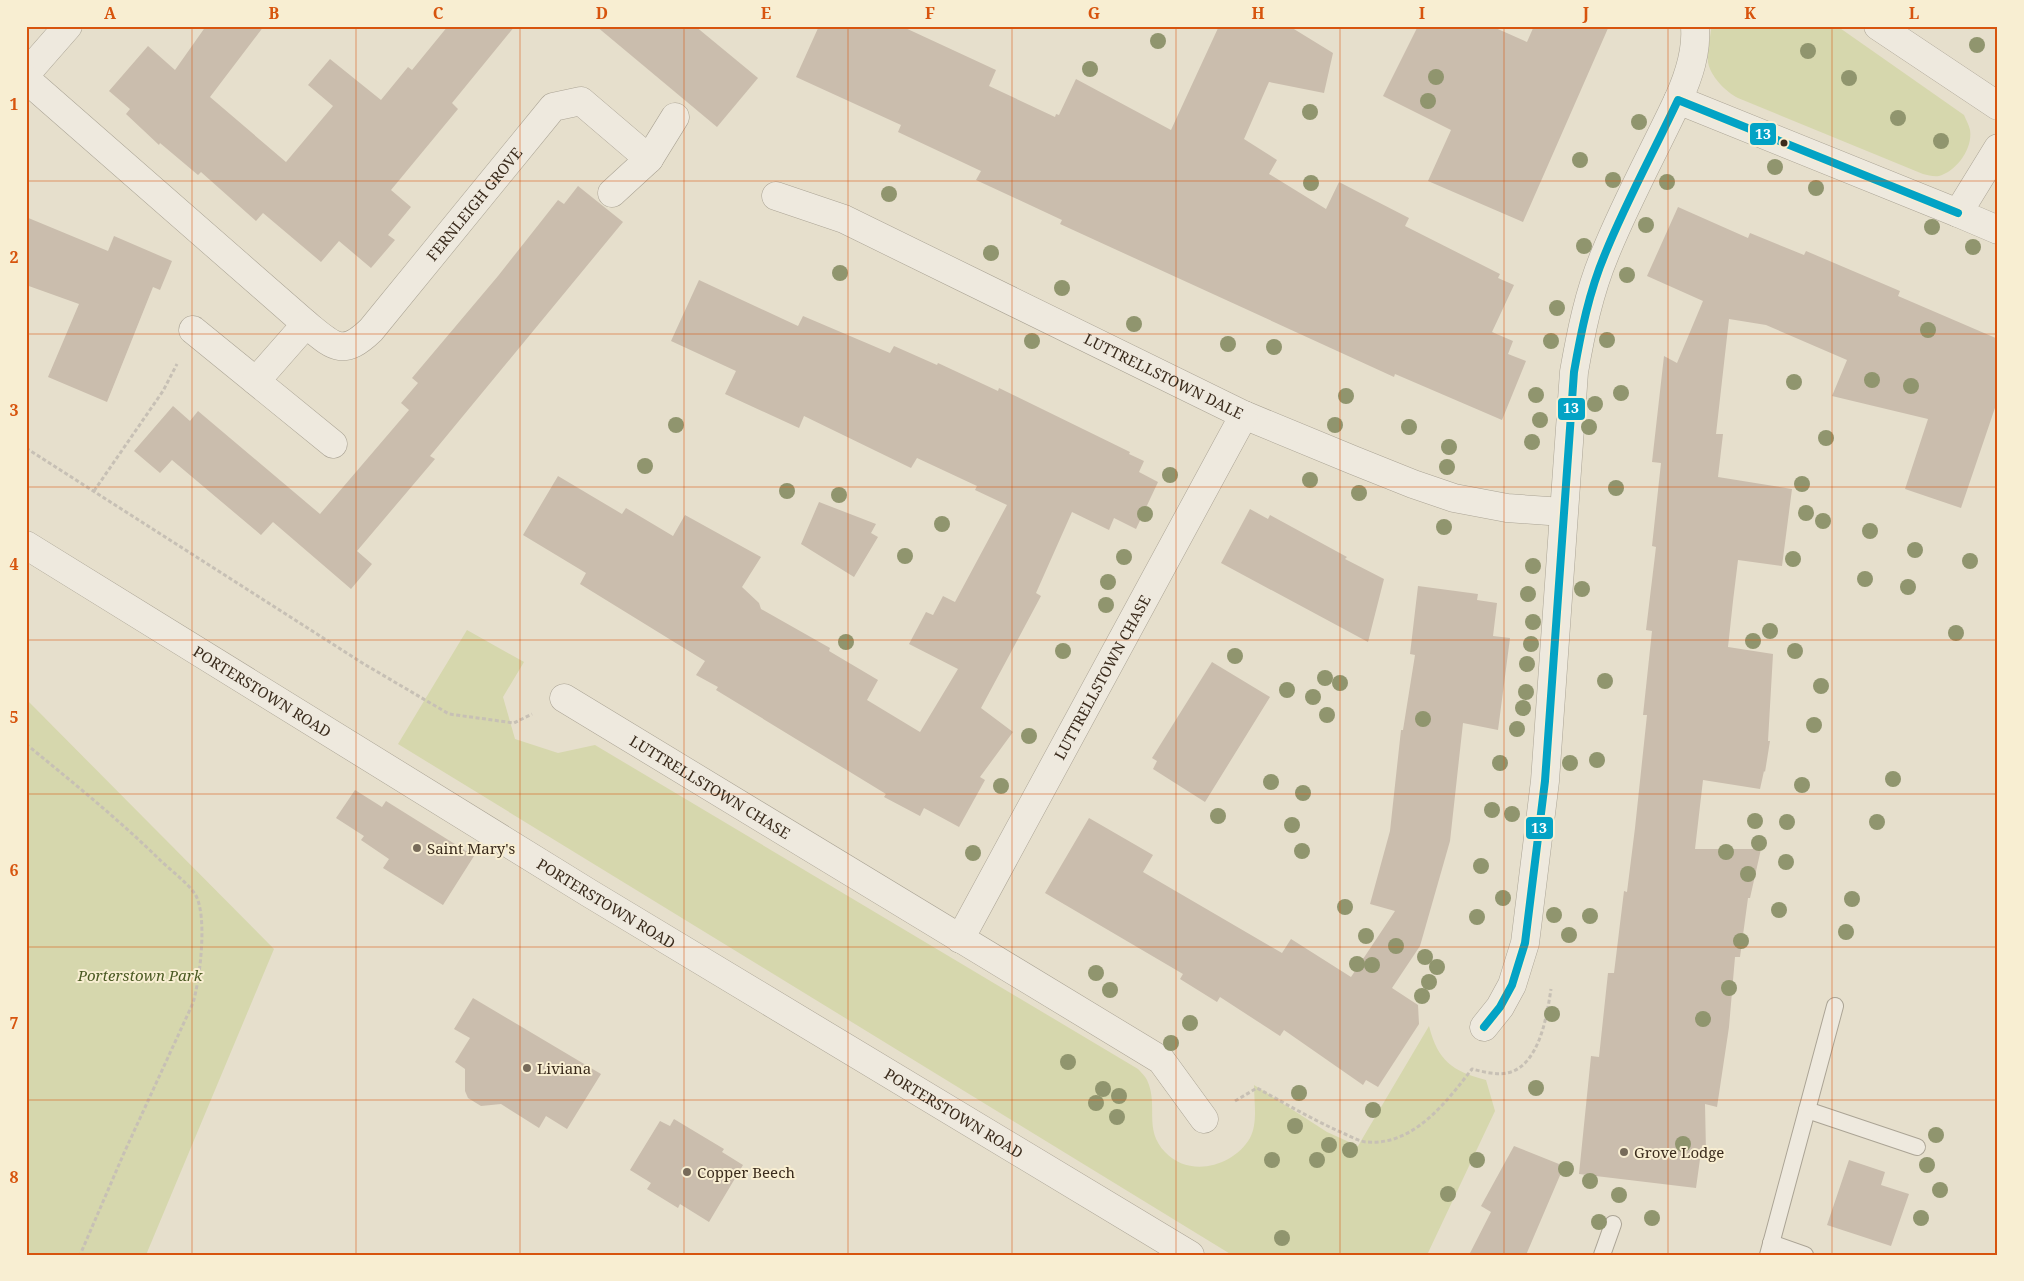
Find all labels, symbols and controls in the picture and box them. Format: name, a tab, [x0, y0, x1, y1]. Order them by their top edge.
text: A	[104, 2, 117, 24]
text: B	[269, 2, 280, 24]
text: C	[433, 2, 444, 24]
text: D	[596, 2, 608, 24]
text: E	[761, 2, 771, 24]
text: F	[925, 2, 935, 24]
text: G	[1088, 2, 1100, 24]
text: H	[1251, 2, 1265, 24]
text: I	[1419, 2, 1425, 24]
text: J	[1582, 2, 1590, 24]
text: K	[1744, 2, 1756, 24]
text: L	[1909, 2, 1919, 24]
text: 1	[9, 93, 19, 115]
line badge: 13	[1749, 122, 1777, 146]
text: 13	[1755, 124, 1771, 143]
unlabelled marker	[1779, 138, 1789, 148]
street label: FERNLEIGH GROVE	[422, 143, 526, 265]
text: 2	[9, 246, 19, 268]
street label: LUTTRELLSTOWN DALE	[1081, 328, 1247, 423]
line badge: 13	[1557, 397, 1586, 421]
text: 13	[1563, 398, 1579, 417]
text: 3	[9, 399, 19, 421]
text: 4	[9, 553, 19, 575]
street label: LUTTRELLSTOWN CHASE	[1049, 591, 1155, 763]
street label: PORTERSTOWN ROAD	[190, 641, 335, 741]
text: 5	[9, 706, 19, 728]
street label: LUTTRELLSTOWN CHASE	[626, 730, 794, 843]
line badge: 13	[1525, 816, 1554, 840]
text: 13	[1531, 818, 1547, 837]
place label: Saint Mary's	[427, 838, 516, 858]
marker: Saint Mary's	[411, 842, 423, 854]
street label: PORTERSTOWN ROAD	[533, 853, 679, 953]
text: 6	[9, 859, 19, 881]
park label: Porterstown Park	[77, 965, 203, 985]
text: 7	[9, 1012, 19, 1034]
place label: Liviana	[537, 1058, 591, 1078]
marker: Liviana	[521, 1062, 533, 1074]
street label: PORTERSTOWN ROAD	[881, 1063, 1027, 1162]
place label: Grove Lodge	[1634, 1142, 1724, 1162]
marker: Grove Lodge	[1618, 1146, 1630, 1158]
place label: Copper Beech	[697, 1162, 796, 1182]
text: 8	[9, 1166, 19, 1188]
marker: Copper Beech	[681, 1166, 693, 1178]

